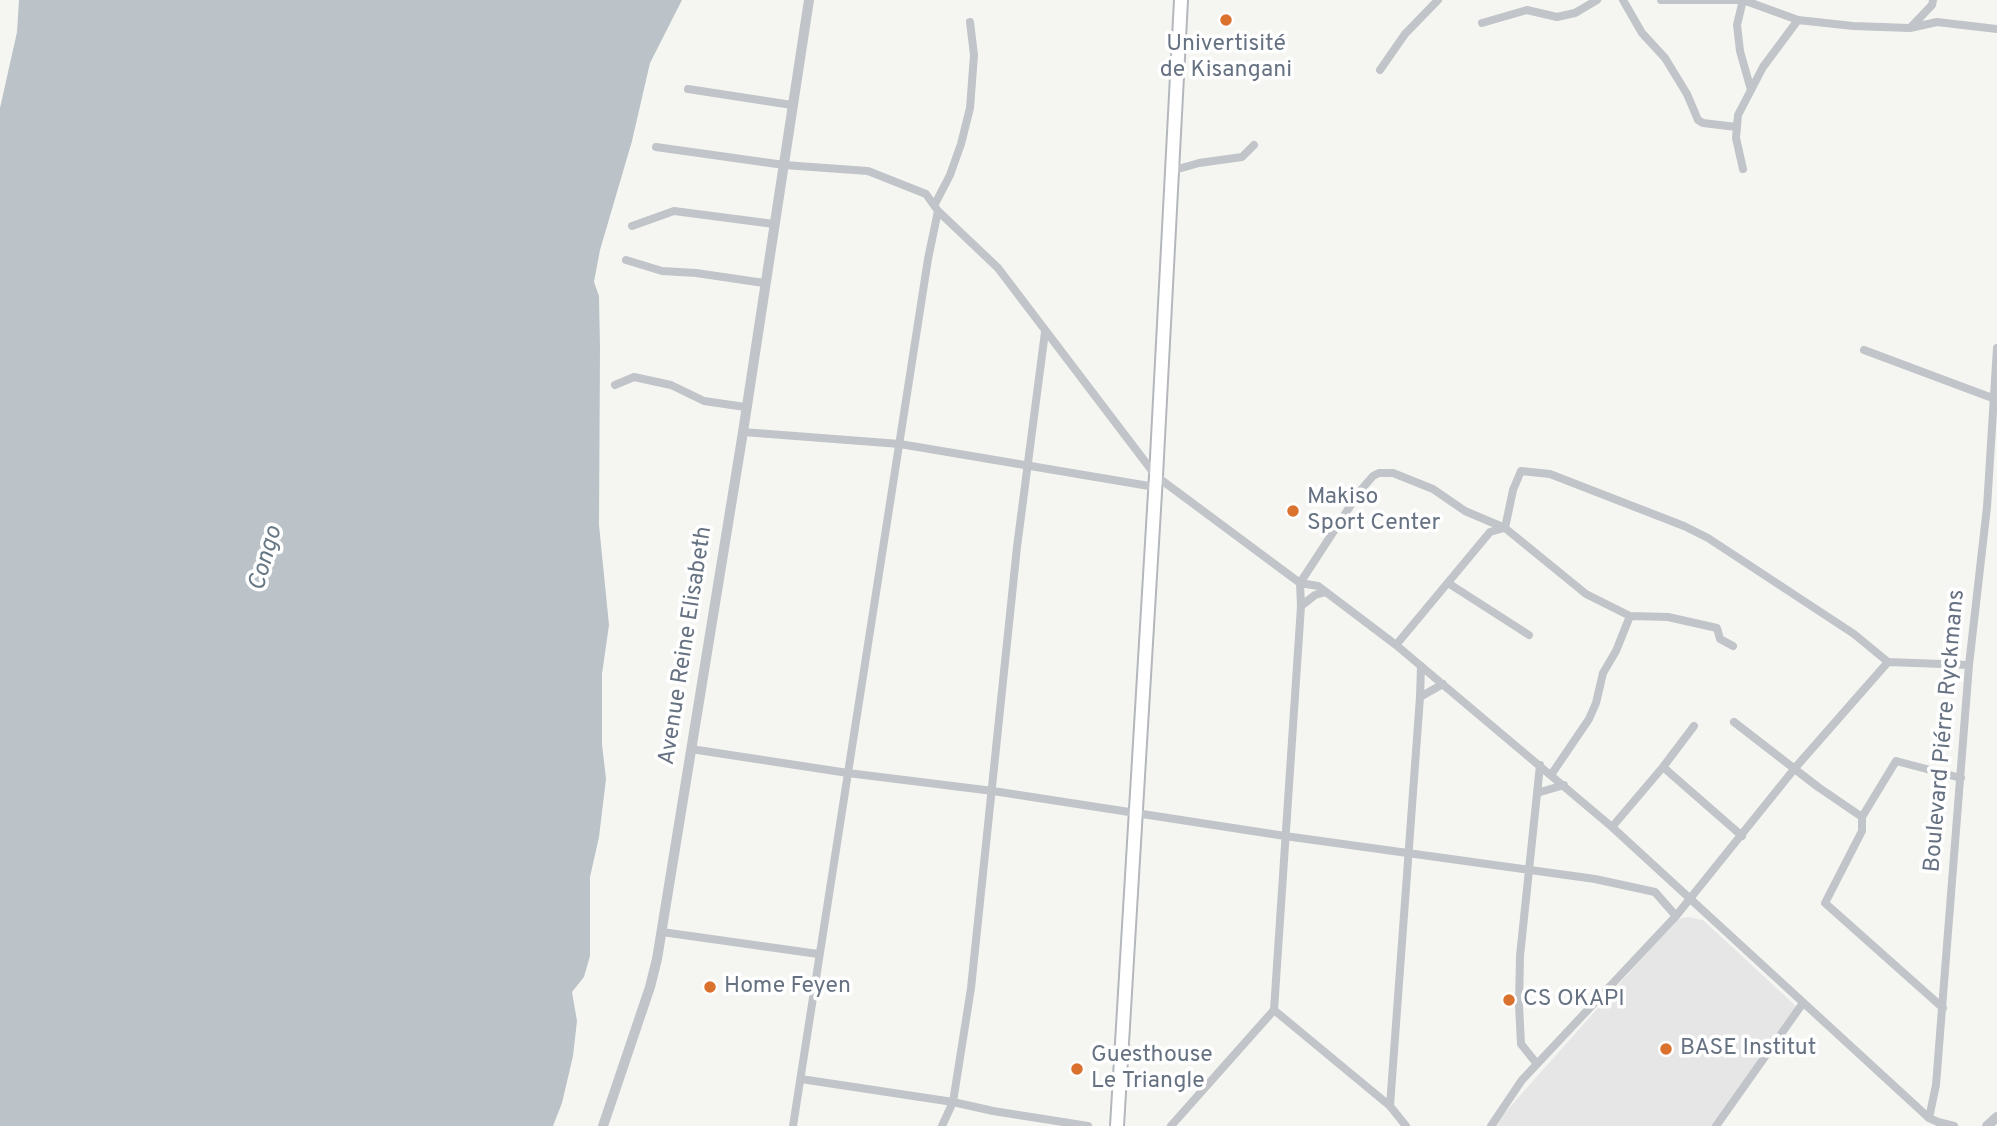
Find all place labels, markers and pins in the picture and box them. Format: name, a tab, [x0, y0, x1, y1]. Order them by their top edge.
marker: Univertisité de Kisangani	[1218, 12, 1234, 28]
place label: Univertisité de Kisangani	[1160, 31, 1292, 85]
place label: Makiso Sport Center	[1307, 484, 1440, 538]
marker: Makiso Sport Center	[1285, 503, 1301, 519]
place label: Home Feyen	[724, 973, 851, 1001]
marker: Home Feyen	[702, 979, 718, 995]
place label: CS OKAPI	[1523, 986, 1625, 1014]
marker: CS OKAPI	[1501, 992, 1517, 1008]
place label: BASE Institut	[1680, 1035, 1816, 1063]
marker: BASE Institut	[1658, 1041, 1674, 1057]
place label: Guesthouse Le Triangle	[1091, 1042, 1213, 1096]
marker: Guesthouse Le Triangle	[1069, 1061, 1085, 1077]

